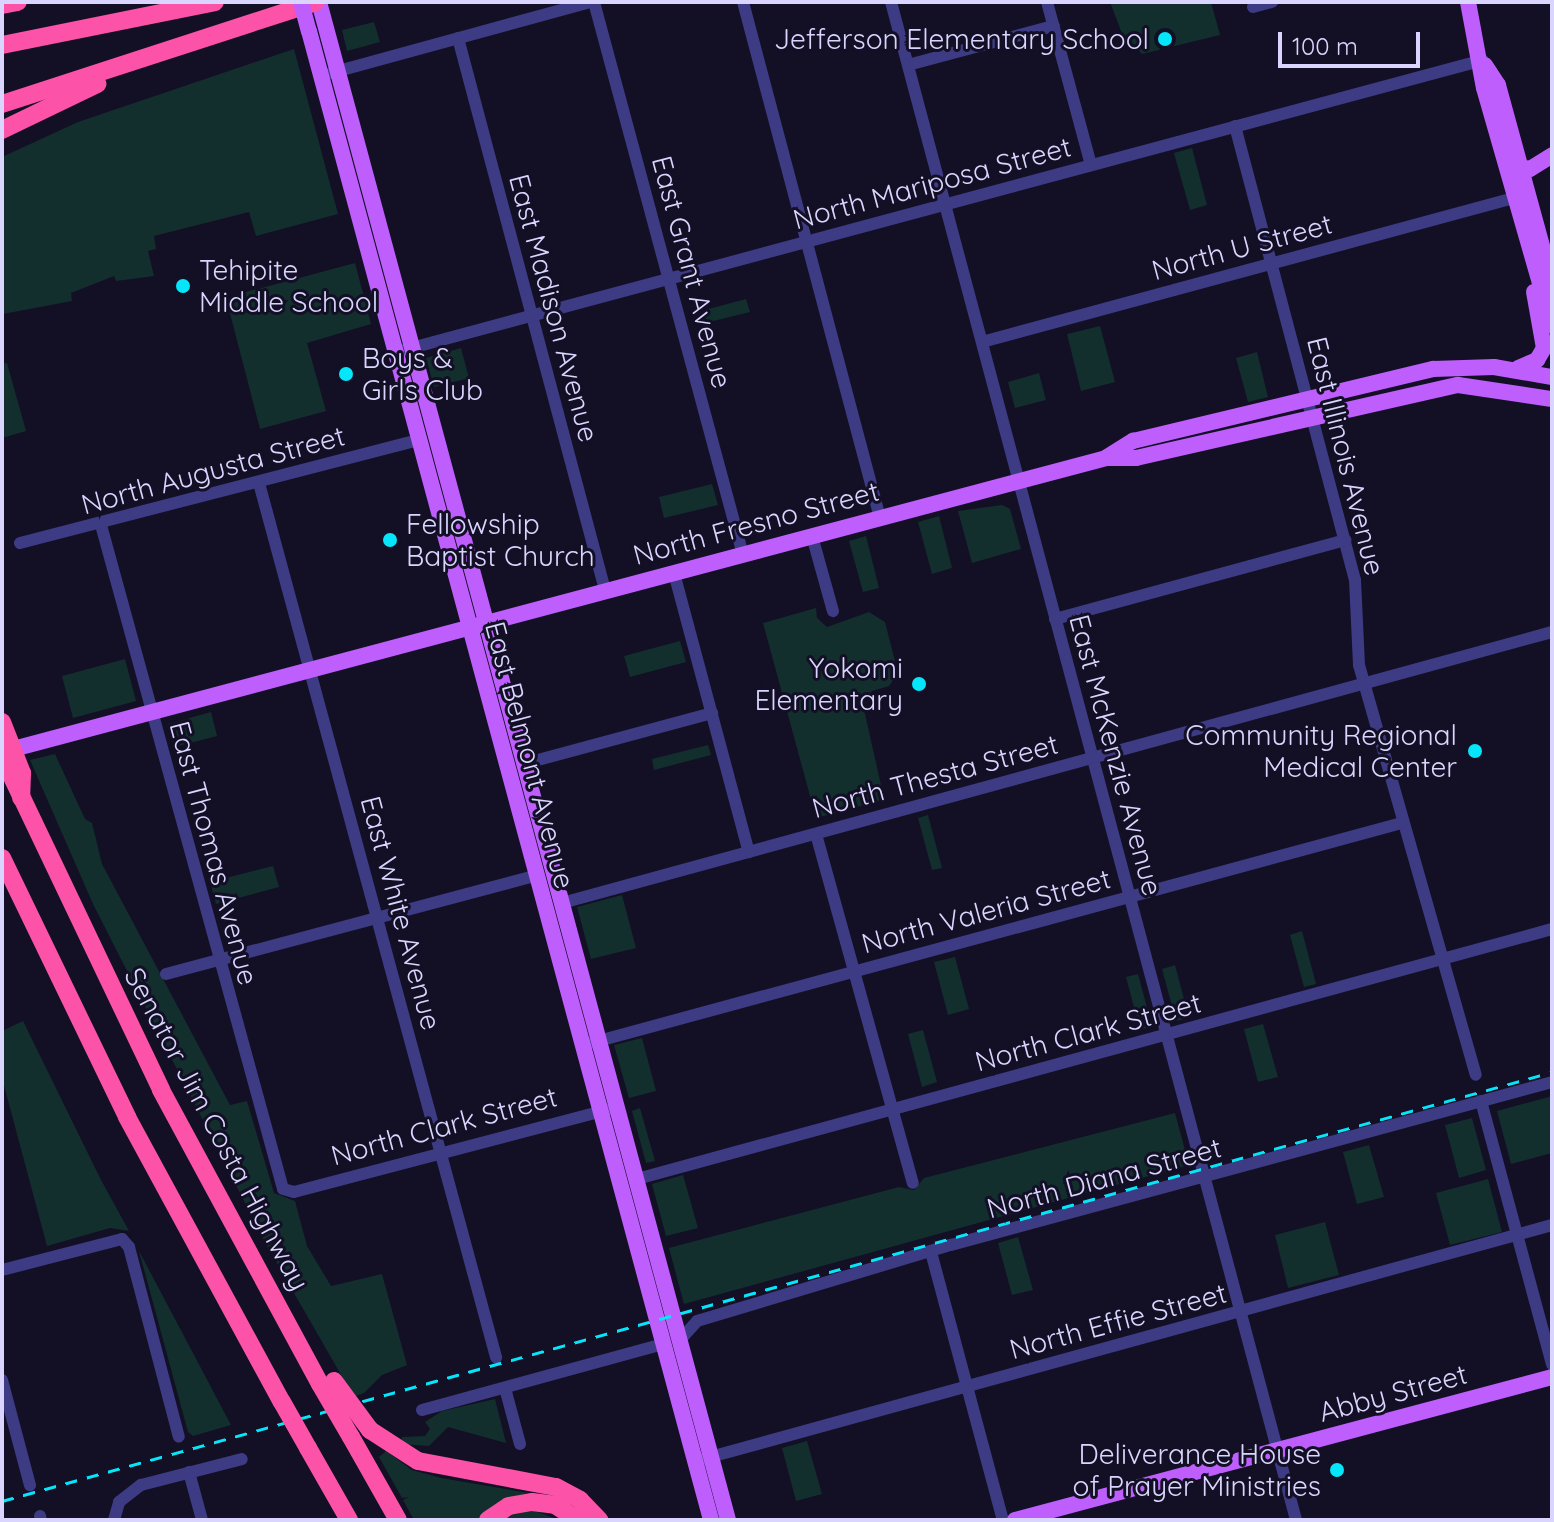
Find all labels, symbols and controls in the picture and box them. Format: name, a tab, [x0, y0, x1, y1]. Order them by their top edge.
scale bar	[1282, 16, 1424, 66]
place label: Jefferson Elementary School	[774, 22, 1149, 56]
marker: Jefferson Elementary School	[1156, 30, 1174, 48]
text: 100 m	[1292, 31, 1358, 61]
street label: North Mariposa Street	[789, 130, 1075, 236]
street label: East Grant Avenue	[645, 152, 739, 392]
street label: East Madison Avenue	[502, 170, 606, 446]
street label: North U Street	[1148, 207, 1336, 287]
place label: Tehipite Middle School	[199, 253, 378, 319]
marker: Tehipite Middle School	[174, 277, 192, 295]
street label: East Illinois Avenue	[1300, 333, 1392, 579]
place label: Boys & Girls Club	[362, 341, 483, 407]
marker: Boys & Girls Club	[337, 365, 355, 383]
street label: North Augusta Street	[78, 419, 348, 521]
street label: North Fresno Street	[629, 474, 883, 572]
place label: Fellowship Baptist Church	[406, 507, 595, 573]
marker: Fellowship Baptist Church	[381, 531, 399, 549]
street label: East McKenzie Avenue	[1062, 611, 1170, 899]
street label: East Belmont Avenue	[478, 618, 582, 892]
place label: Yokomi Elementary	[754, 651, 903, 717]
marker: Yokomi Elementary	[910, 675, 928, 693]
street label: East Thomas Avenue	[163, 717, 265, 989]
place label: Community Regional Medical Center	[1185, 718, 1457, 784]
street label: North Thesta Street	[808, 727, 1062, 825]
marker: Community Regional Medical Center	[1464, 740, 1486, 762]
street label: East White Avenue	[354, 792, 448, 1034]
street label: North Valeria Street	[858, 862, 1114, 960]
street label: Senator Jim Costa Highway	[118, 962, 316, 1296]
street label: North Clark Street	[971, 986, 1205, 1078]
street label: North Clark Street	[327, 1080, 561, 1172]
street label: North Diana Street	[983, 1131, 1225, 1225]
street label: North Effie Street	[1006, 1276, 1230, 1366]
street label: Abby Street	[1315, 1357, 1471, 1429]
place label: Deliverance House of Prayer Ministries	[1073, 1437, 1321, 1503]
marker: Deliverance House of Prayer Ministries	[1328, 1461, 1346, 1479]

